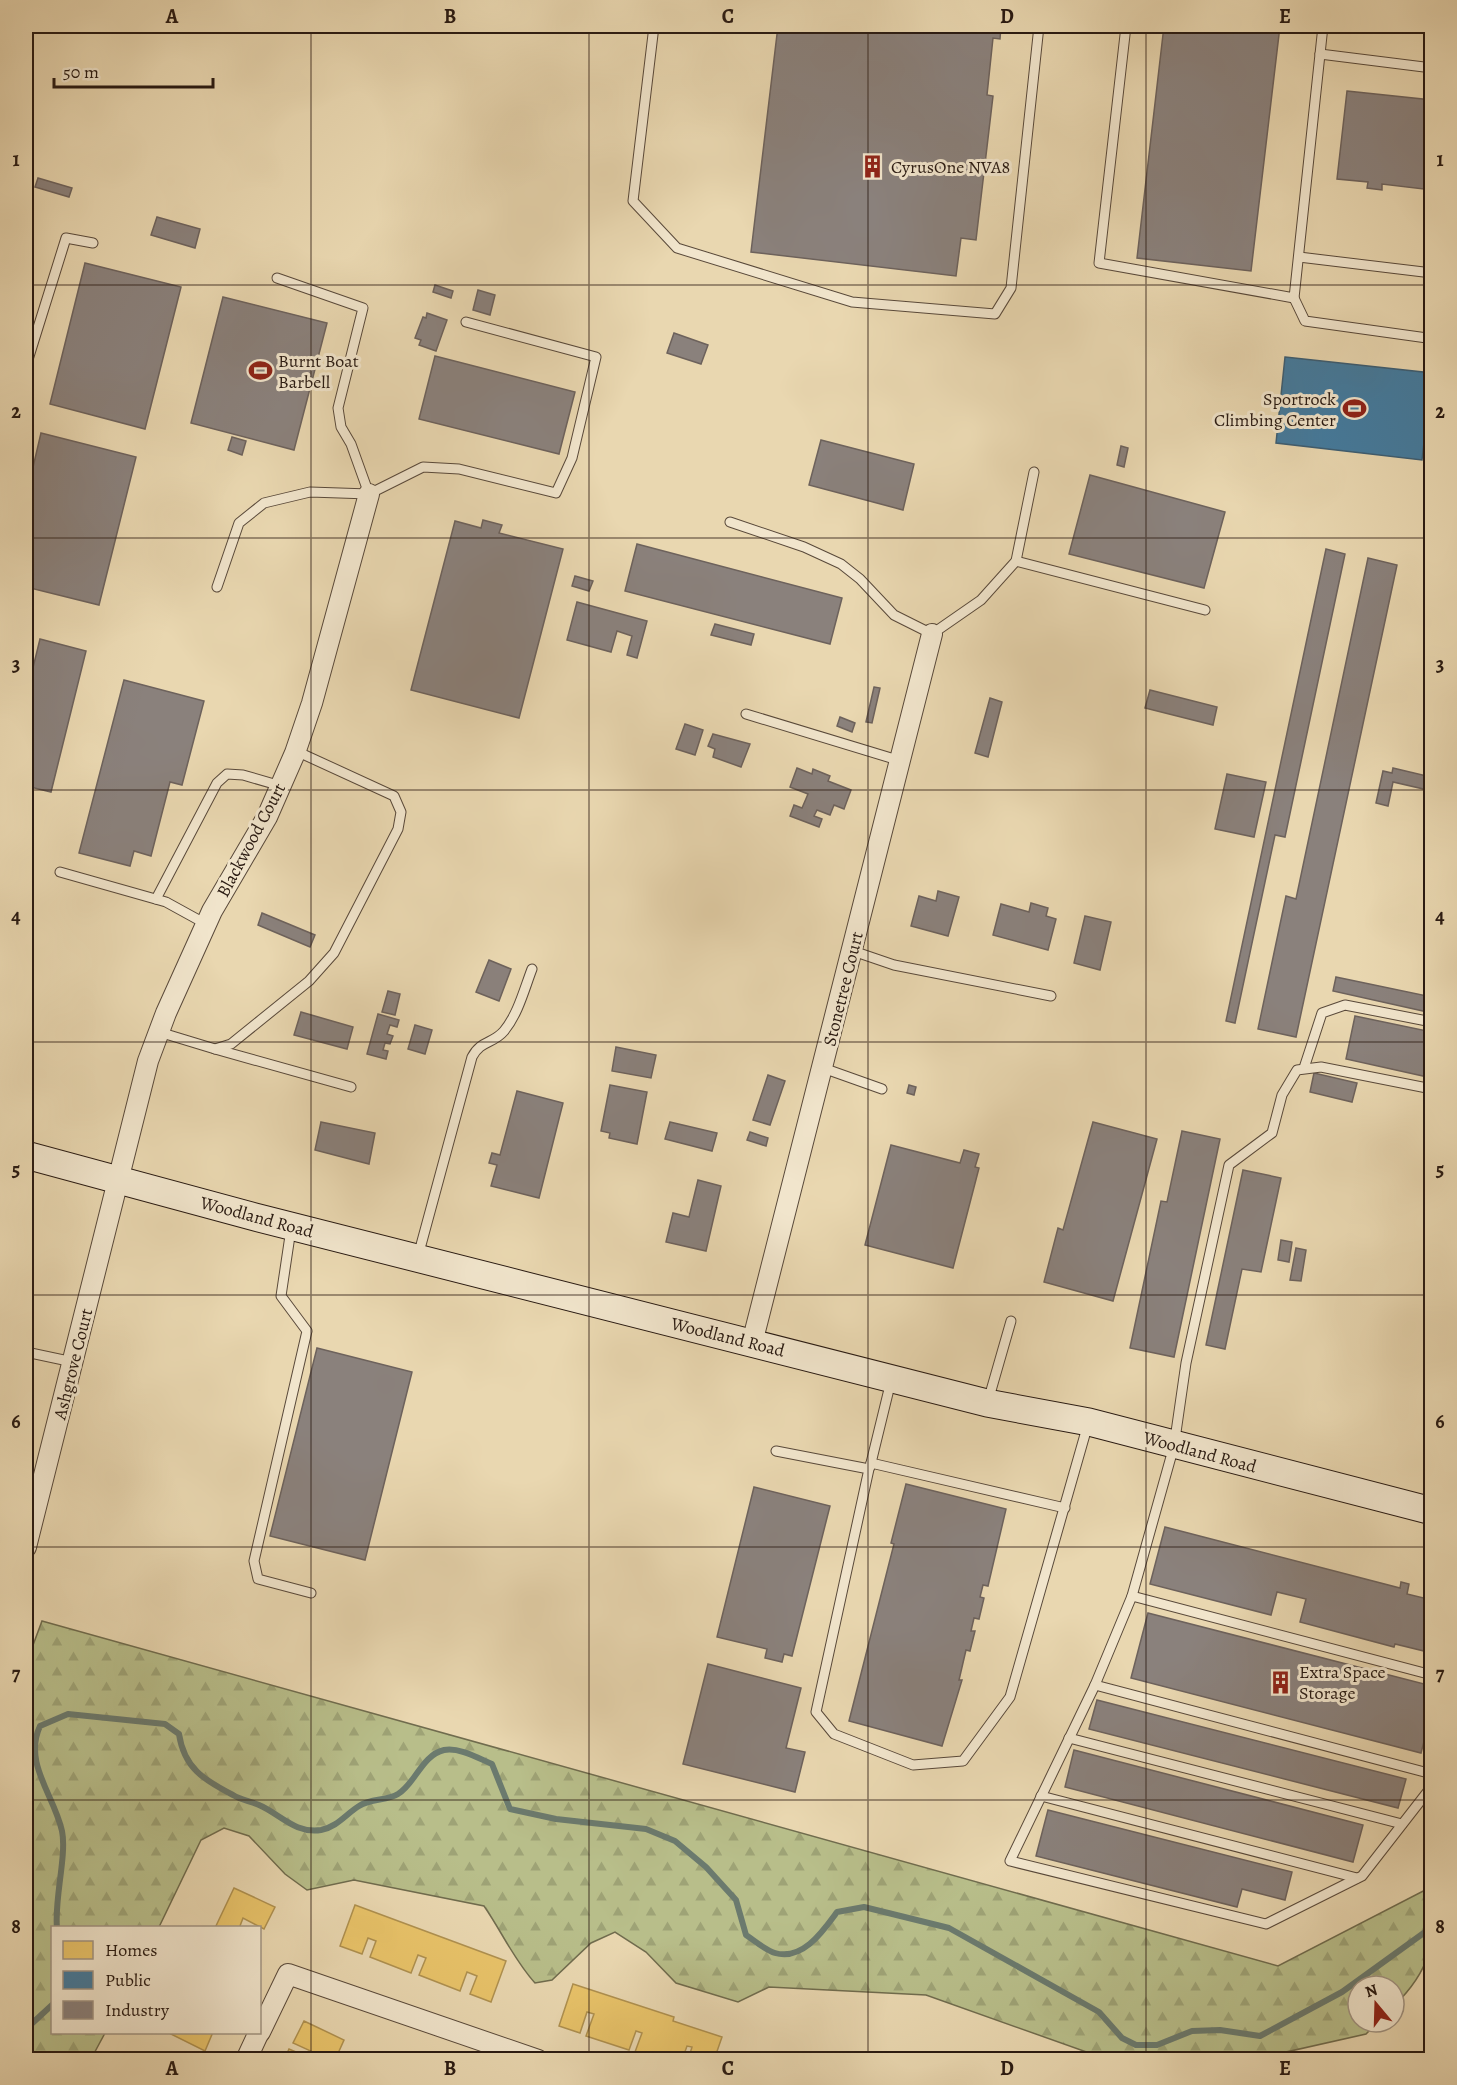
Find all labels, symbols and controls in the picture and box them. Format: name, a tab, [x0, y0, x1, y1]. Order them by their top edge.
text: A	[165, 3, 179, 30]
text: B	[444, 3, 456, 30]
text: C	[722, 3, 734, 30]
text: D	[1000, 3, 1014, 30]
text: E	[1279, 3, 1291, 30]
scale bar	[54, 51, 213, 89]
text: 50 m	[63, 60, 99, 84]
text: 1	[12, 146, 20, 173]
text: 1	[1436, 146, 1444, 173]
building icon: CyrusOne NVA8	[860, 154, 886, 180]
place label: CyrusOne NVA8	[891, 155, 1010, 179]
place label: Burnt Boat Barbell	[278, 349, 359, 394]
sports icon: Burnt Boat Barbell	[247, 358, 273, 384]
place label: Sportrock Climbing Center	[1214, 387, 1336, 432]
sports icon: Sportrock Climbing Center	[1341, 396, 1367, 422]
text: 2	[11, 398, 21, 425]
text: 2	[1435, 398, 1445, 425]
text: 3	[12, 651, 20, 678]
text: 3	[1436, 651, 1444, 678]
street label: Blackwood Court	[211, 779, 291, 901]
text: 4	[11, 903, 21, 930]
text: 4	[1435, 903, 1445, 930]
street label: Stonetree Court	[817, 929, 869, 1049]
text: 5	[12, 1156, 20, 1183]
text: 5	[1436, 1156, 1444, 1183]
street label: Woodland Road	[197, 1190, 317, 1244]
street label: Ashgrove Court	[47, 1306, 98, 1423]
street label: Woodland Road	[668, 1311, 788, 1363]
text: 6	[11, 1408, 21, 1435]
text: 6	[1435, 1408, 1445, 1435]
street label: Woodland Road	[1140, 1425, 1260, 1479]
text: 7	[12, 1660, 21, 1687]
place label: Extra Space Storage	[1299, 1660, 1386, 1705]
text: 7	[1436, 1660, 1445, 1687]
building icon: Extra Space Storage	[1268, 1669, 1294, 1695]
text: 8	[11, 1913, 21, 1940]
text: 8	[1435, 1913, 1445, 1940]
legend	[51, 1926, 261, 2034]
text: Homes	[105, 1938, 157, 1962]
text: Public	[105, 1968, 151, 1992]
north arrow	[1346, 1974, 1406, 2034]
text: N	[1362, 1978, 1381, 2003]
text: Industry	[105, 1998, 170, 2022]
text: A	[165, 2055, 179, 2082]
text: B	[444, 2055, 456, 2082]
text: C	[722, 2055, 734, 2082]
text: D	[1000, 2055, 1014, 2082]
text: E	[1279, 2055, 1291, 2082]

